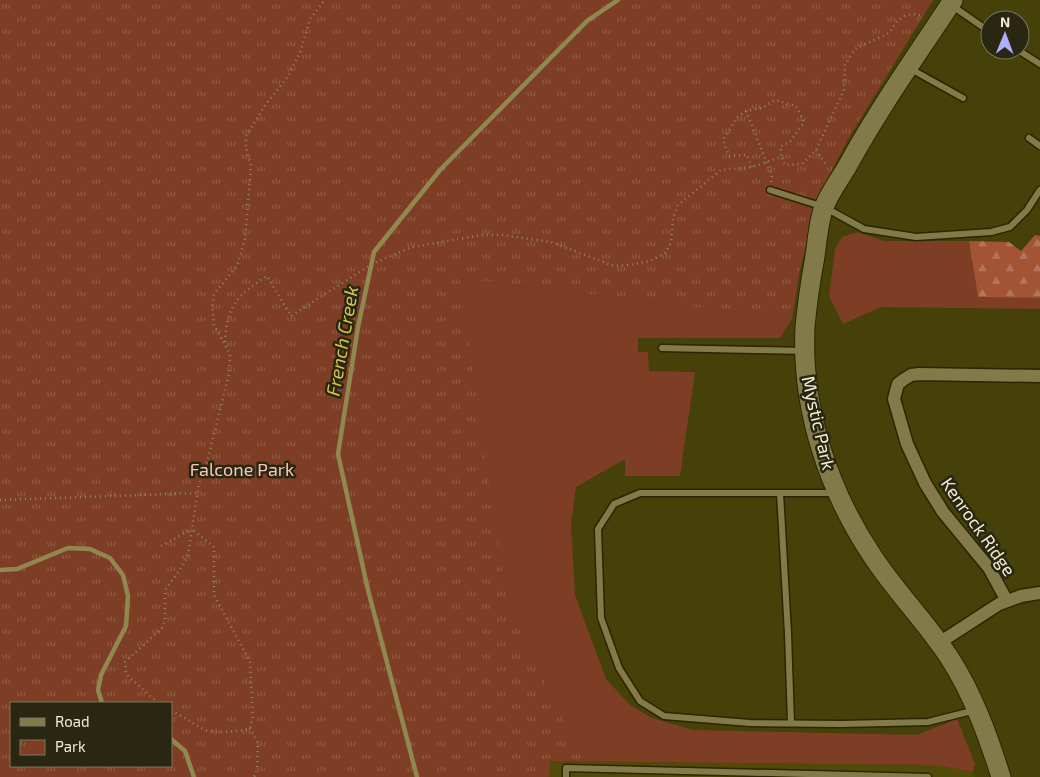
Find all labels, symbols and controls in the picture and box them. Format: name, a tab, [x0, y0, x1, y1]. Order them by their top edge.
north arrow	[980, 10, 1030, 60]
text: N	[1000, 13, 1010, 30]
water label: French Creek	[321, 284, 363, 398]
street label: Mystic Park	[798, 374, 840, 472]
park label: Falcone Park	[190, 458, 294, 480]
street label: Kenrock Ridge	[937, 473, 1021, 580]
legend	[10, 702, 172, 767]
text: Road	[55, 712, 90, 730]
text: Park	[55, 737, 86, 755]

